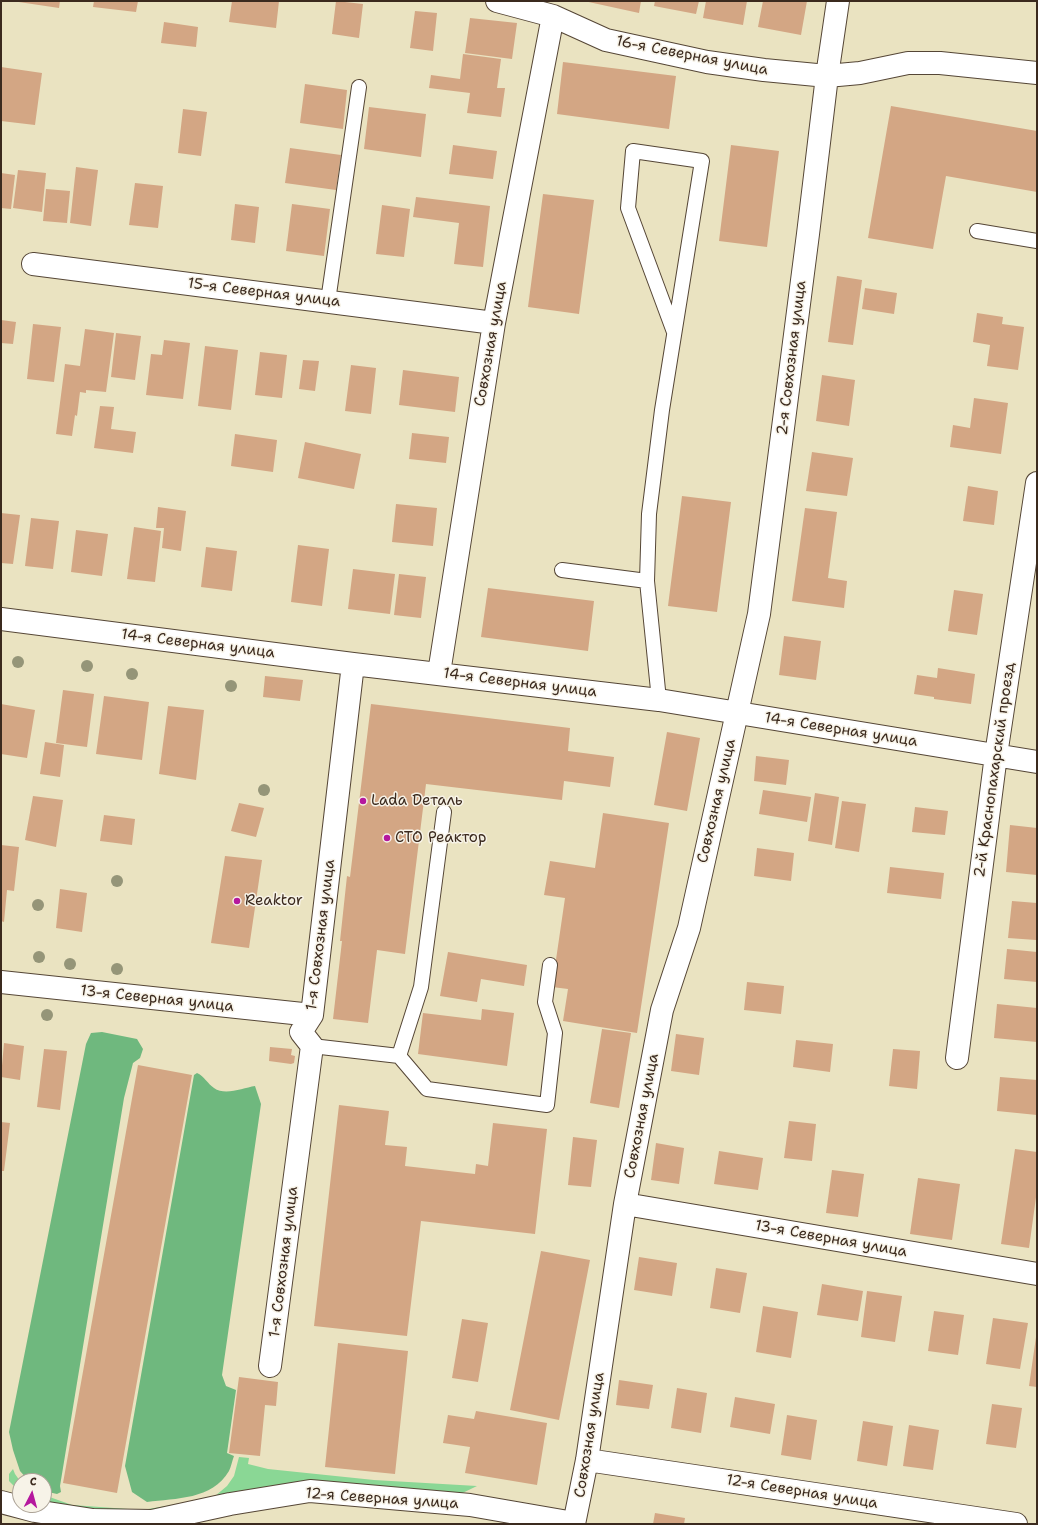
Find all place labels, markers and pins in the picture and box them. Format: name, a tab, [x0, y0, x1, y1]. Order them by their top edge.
place label: Lada Dеталь	[371, 792, 463, 810]
marker: Lada Dеталь	[358, 796, 368, 806]
place label: СТО Реактор	[395, 829, 486, 847]
marker: СТО Реактор	[382, 833, 392, 843]
place label: Reaktor	[245, 892, 303, 910]
marker: Reaktor	[232, 896, 242, 906]

